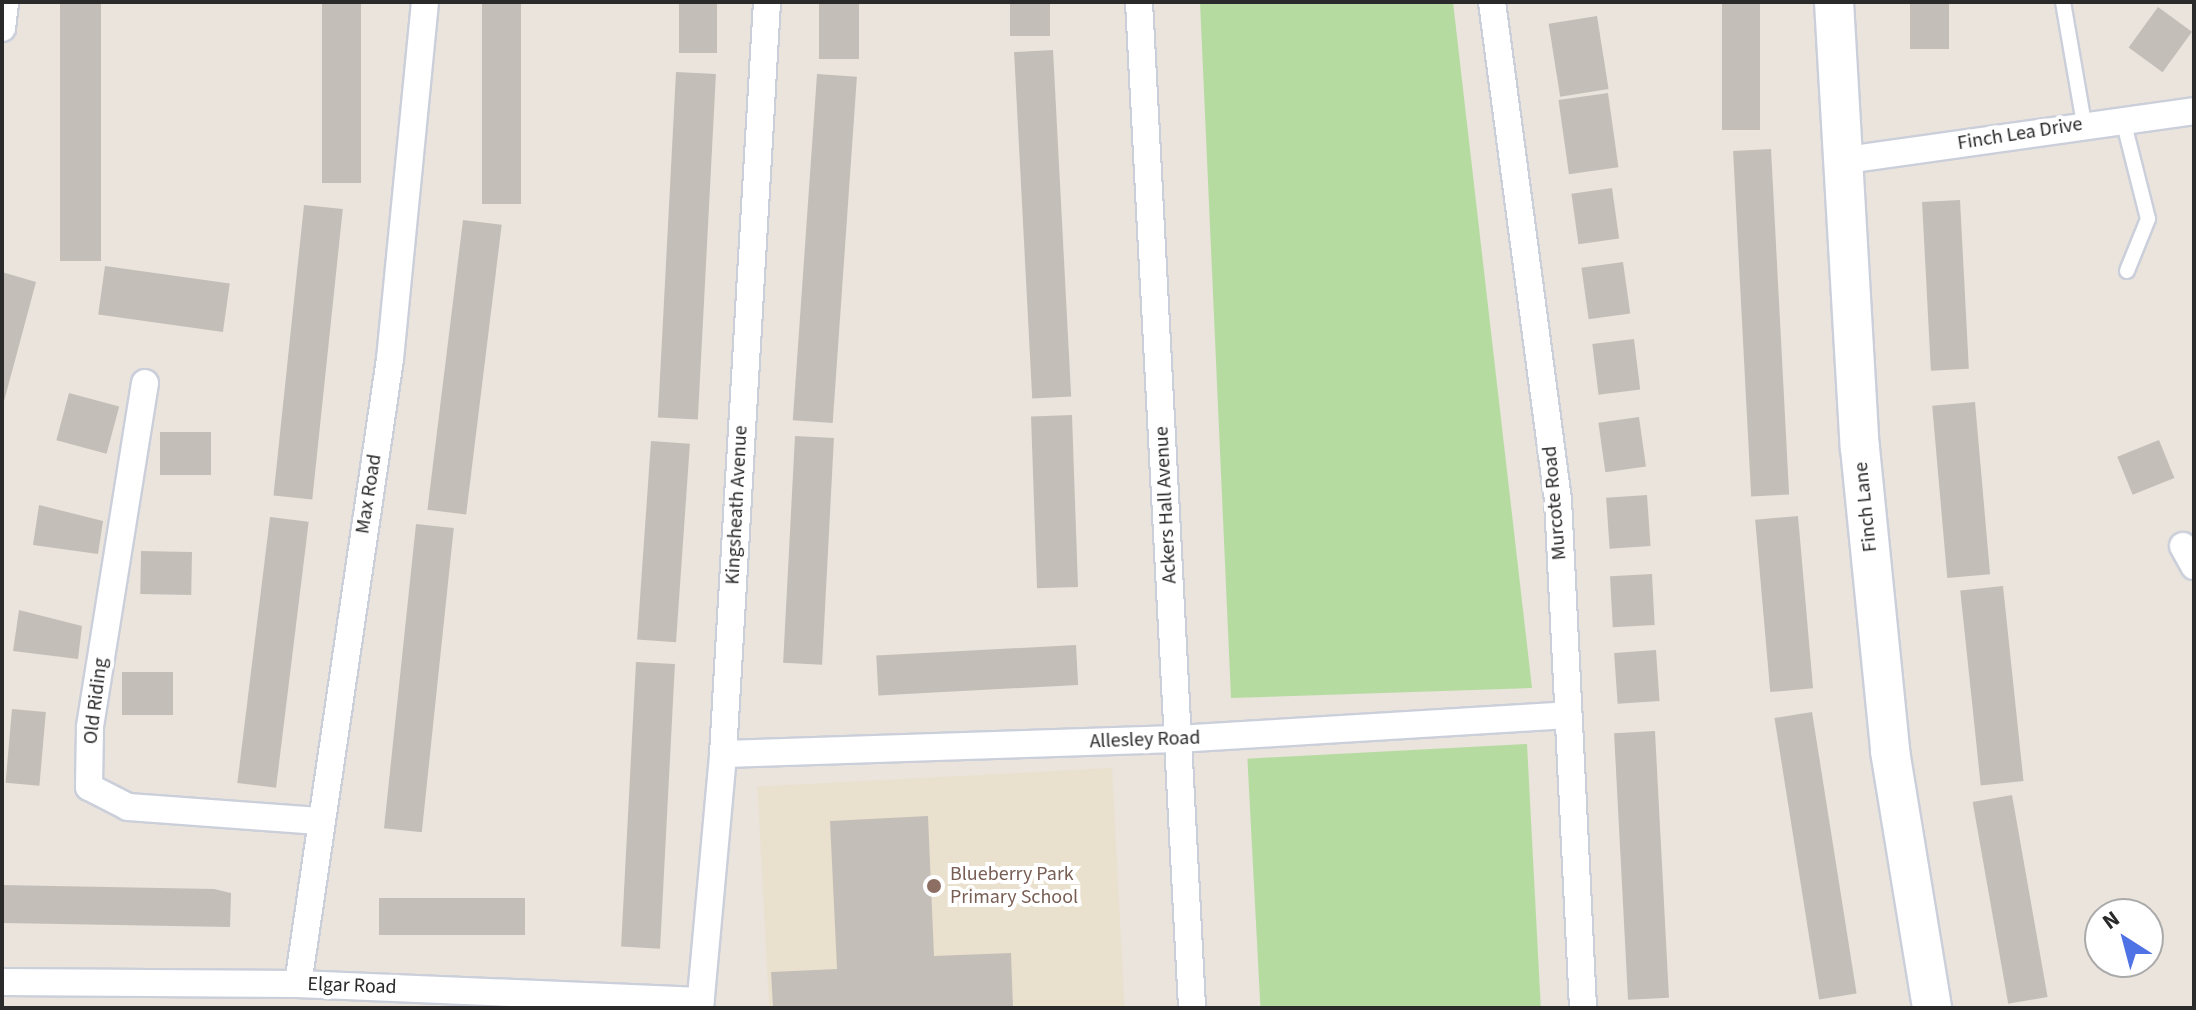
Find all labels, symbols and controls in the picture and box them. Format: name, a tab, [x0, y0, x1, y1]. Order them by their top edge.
street label: Finch Lea Drive	[1956, 112, 2084, 156]
street label: Kingsheath Avenue	[721, 425, 753, 585]
street label: Ackers Hall Avenue	[1150, 426, 1182, 584]
street label: Murcote Road	[1538, 445, 1572, 561]
street label: Max Road	[351, 452, 387, 536]
street label: Finch Lane	[1849, 461, 1883, 553]
street label: Old Riding	[79, 656, 113, 746]
street label: Allesley Road	[1089, 726, 1201, 754]
place label: Blueberry Park Primary School	[950, 862, 1078, 909]
marker: Blueberry Park Primary School	[925, 877, 943, 895]
north arrow	[2084, 898, 2164, 978]
text: N	[2096, 903, 2126, 937]
street label: Elgar Road	[307, 972, 397, 1000]

